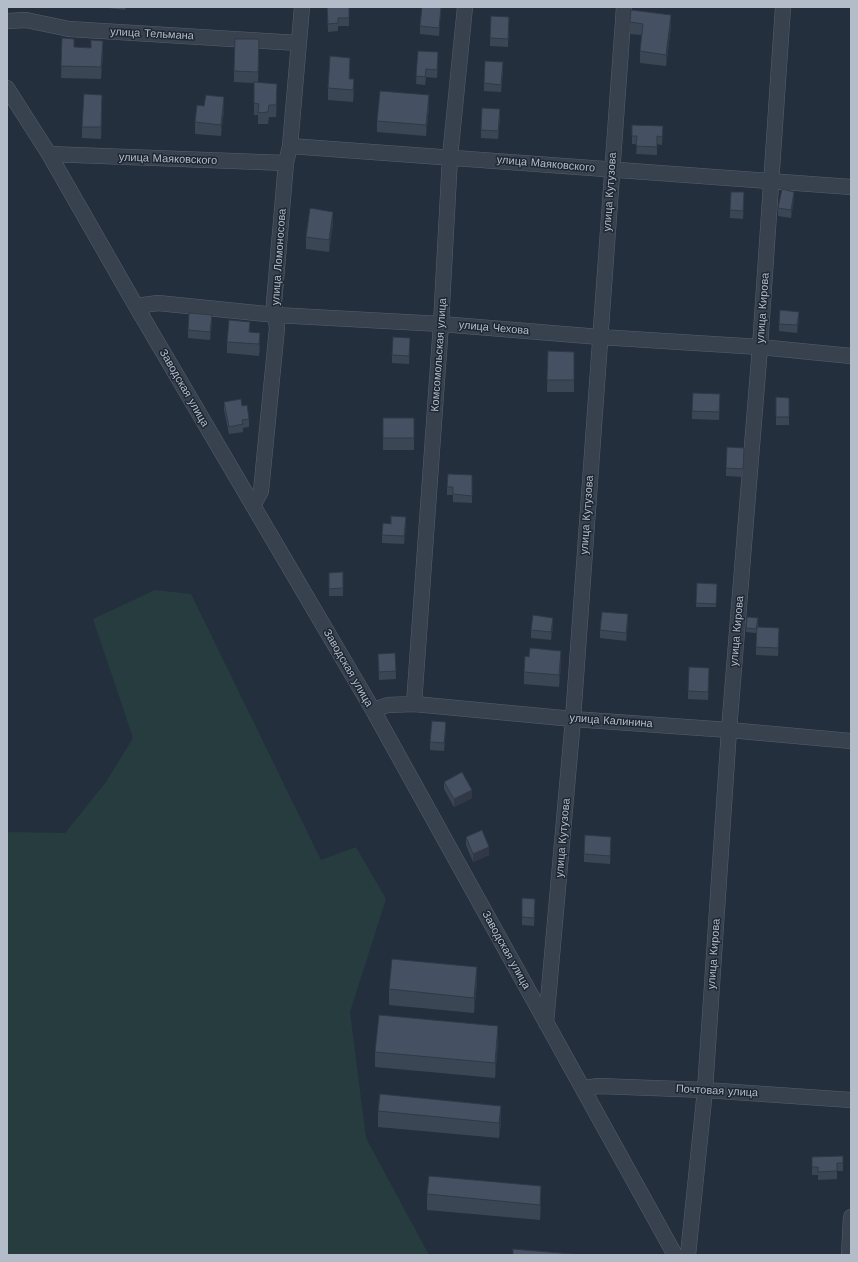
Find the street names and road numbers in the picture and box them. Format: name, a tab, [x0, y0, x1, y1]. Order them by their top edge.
street label: улица Тельмана	[110, 25, 194, 43]
street label: улица Маяковского	[119, 151, 217, 167]
street label: улица Кутузова	[601, 152, 619, 232]
street label: улица Маяковского	[496, 153, 596, 175]
street label: улица Ломоносова	[269, 208, 289, 306]
street label: улица Кирова	[754, 272, 772, 344]
street label: Комсомольская улица	[428, 298, 450, 412]
street label: улица Чехова	[458, 318, 530, 338]
street label: Заводская улица	[156, 347, 212, 429]
street label: улица Кутузова	[578, 475, 596, 555]
street label: улица Кирова	[727, 595, 747, 667]
street label: Заводская улица	[320, 627, 376, 709]
street label: улица Калинина	[569, 712, 653, 730]
street label: улица Кутузова	[553, 798, 573, 878]
street label: Заводская улица	[479, 909, 533, 991]
street label: улица Кирова	[705, 918, 723, 990]
street label: Почтовая улица	[676, 1082, 758, 1100]

